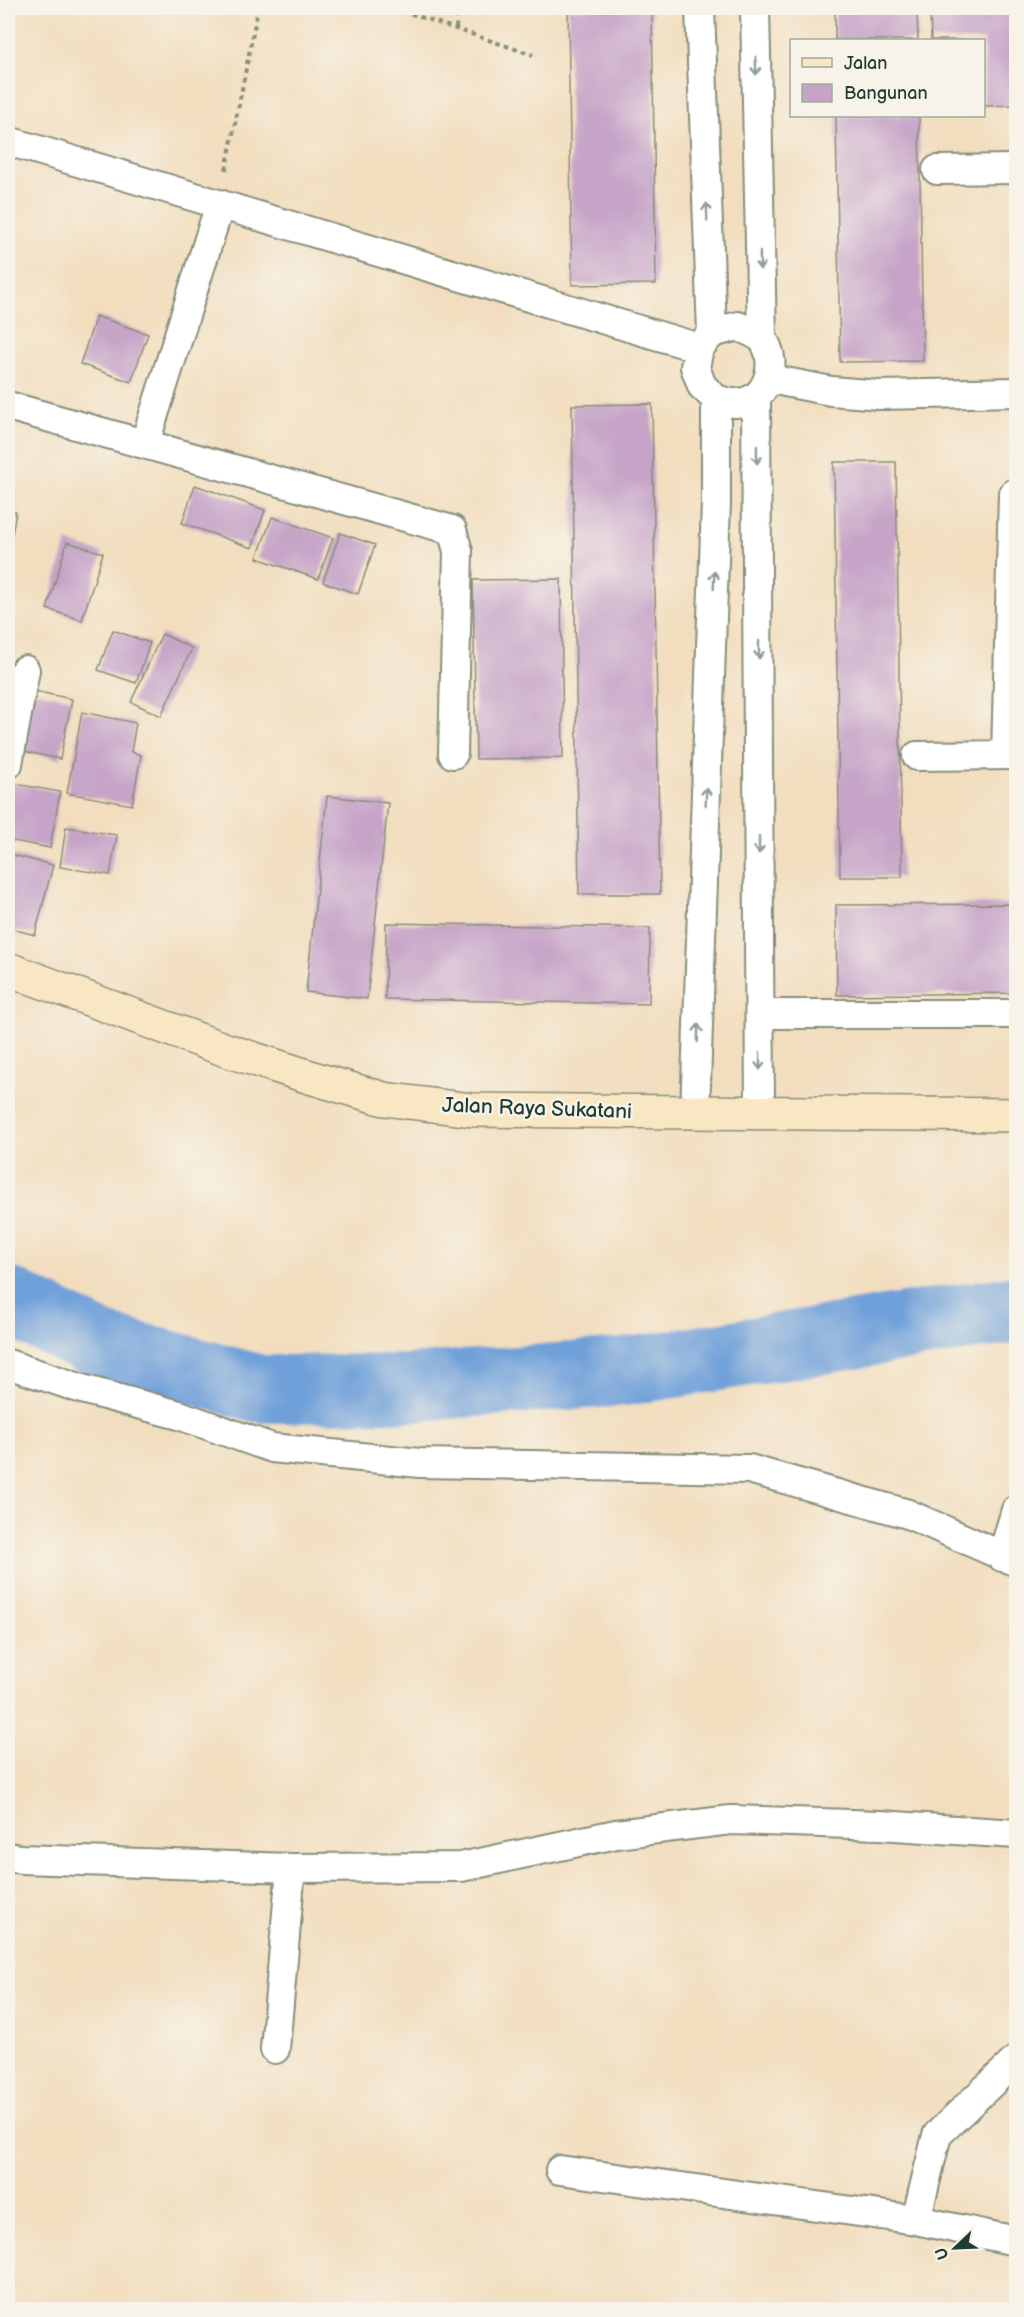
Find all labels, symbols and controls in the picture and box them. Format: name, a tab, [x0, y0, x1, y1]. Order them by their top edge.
legend	[790, 39, 985, 117]
text: Jalan	[844, 53, 887, 74]
one-way arrow	[750, 55, 762, 75]
text: Bangunan	[844, 83, 928, 104]
one-way arrow	[702, 202, 713, 222]
one-way arrow	[754, 250, 766, 270]
one-way arrow	[752, 445, 763, 465]
one-way arrow	[708, 571, 719, 591]
one-way arrow	[753, 640, 765, 660]
one-way arrow	[700, 787, 712, 807]
one-way arrow	[753, 835, 765, 855]
one-way arrow	[692, 1024, 703, 1044]
one-way arrow	[754, 1051, 766, 1071]
street label: Jalan Raya Sukatani	[442, 1093, 632, 1124]
north arrow	[925, 2218, 985, 2278]
text: U	[932, 2244, 954, 2262]

